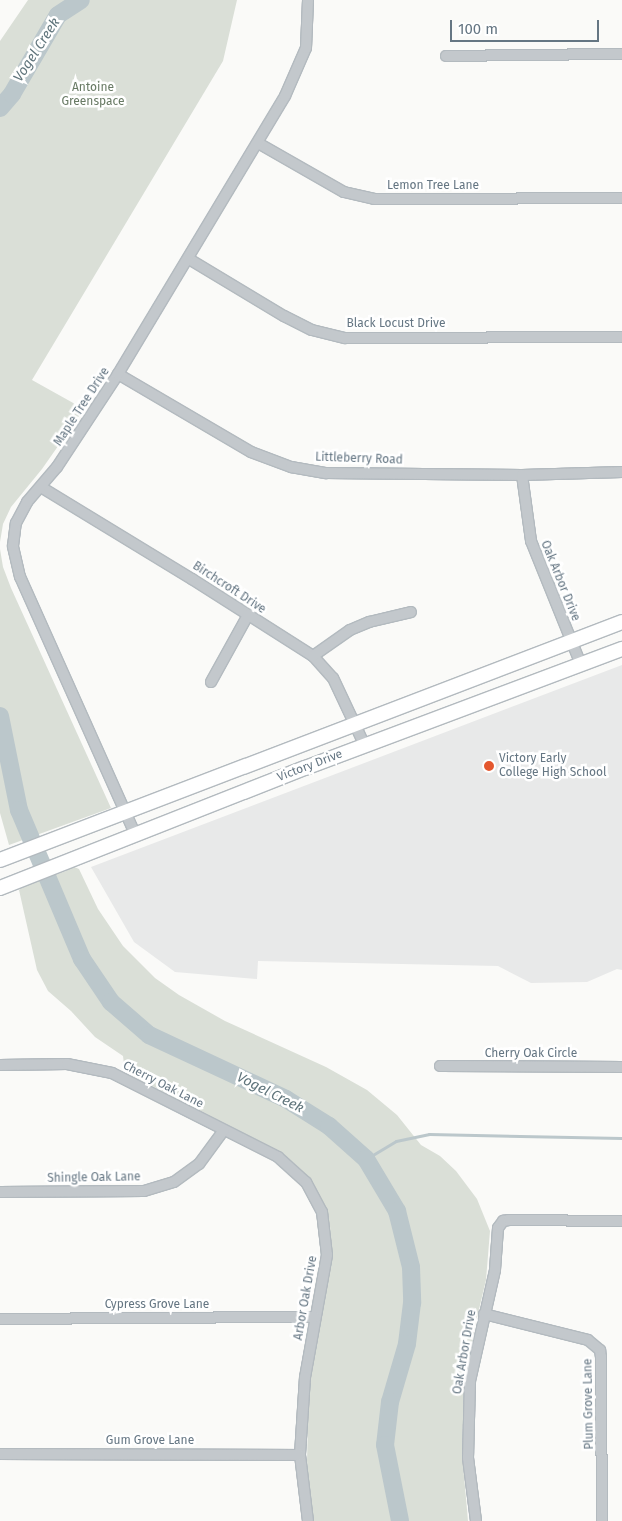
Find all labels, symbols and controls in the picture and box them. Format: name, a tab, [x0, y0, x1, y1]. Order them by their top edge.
scale bar	[452, 10, 601, 42]
water label: Vogel Creek	[10, 15, 64, 85]
text: 100 m	[458, 20, 498, 38]
park label: Antoine Greenspace	[61, 81, 125, 109]
street label: Lemon Tree Lane	[387, 179, 479, 193]
street label: Black Locust Drive	[347, 317, 445, 331]
street label: Maple Tree Drive	[51, 365, 113, 449]
street label: Littleberry Road	[315, 450, 403, 468]
street label: Oak Arbor Drive	[537, 539, 583, 623]
street label: Birchcroft Drive	[190, 559, 268, 617]
street label: Victory Drive	[275, 747, 345, 785]
place label: Victory Early College High School	[499, 752, 607, 780]
marker: Victory Early College High School	[483, 760, 495, 772]
street label: Cherry Oak Circle	[485, 1047, 577, 1061]
street label: Cherry Oak Lane	[120, 1058, 206, 1112]
water label: Vogel Creek	[234, 1069, 306, 1117]
street label: Shingle Oak Lane	[47, 1170, 141, 1186]
street label: Arbor Oak Drive	[291, 1255, 321, 1341]
street label: Cypress Grove Lane	[105, 1298, 209, 1312]
street label: Oak Arbor Drive	[450, 1309, 480, 1395]
street label: Plum Grove Lane	[581, 1358, 597, 1450]
street label: Gum Grove Lane	[106, 1434, 194, 1448]

